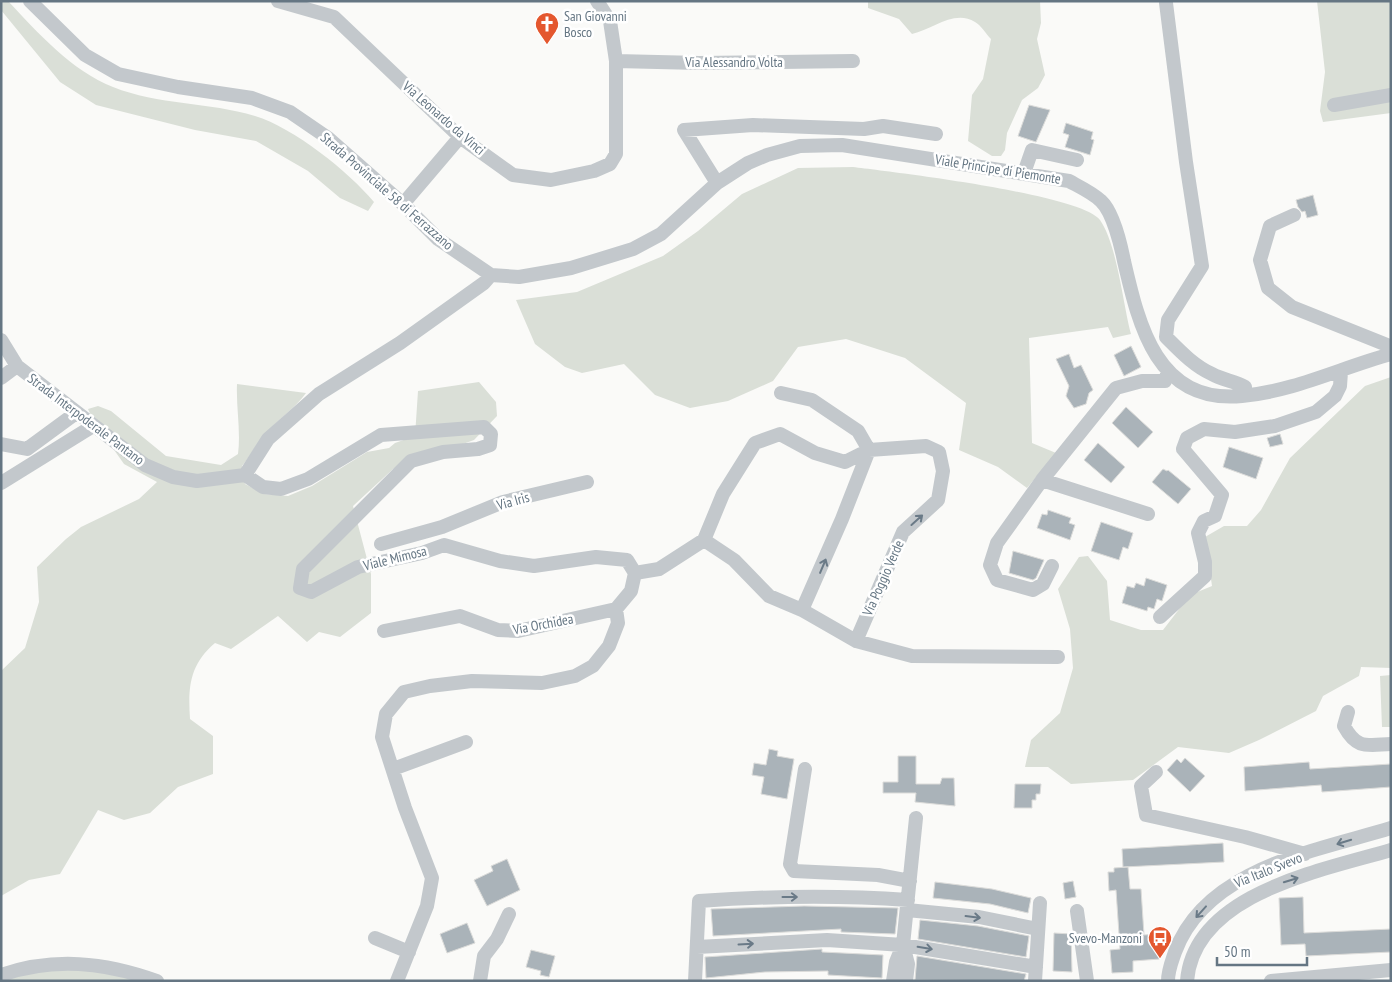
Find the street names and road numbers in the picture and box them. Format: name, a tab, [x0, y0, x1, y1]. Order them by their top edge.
street label: Via Alessandro Volta	[684, 53, 783, 71]
street label: Via Leonardo da Vinci	[398, 77, 489, 159]
street label: Strada Provinciale 58 di Ferrazzano	[317, 128, 457, 254]
street label: Viale Principe di Piemonte	[933, 150, 1062, 188]
street label: Strada Interpoderale Pantano	[24, 369, 148, 469]
street label: Via Iris	[494, 488, 532, 514]
street label: Via Poggio Verde	[858, 537, 908, 620]
street label: Viale Mimosa	[361, 541, 429, 575]
street label: Via Orchidea	[510, 609, 575, 639]
street label: Via Italo Svevo	[1231, 848, 1305, 892]

